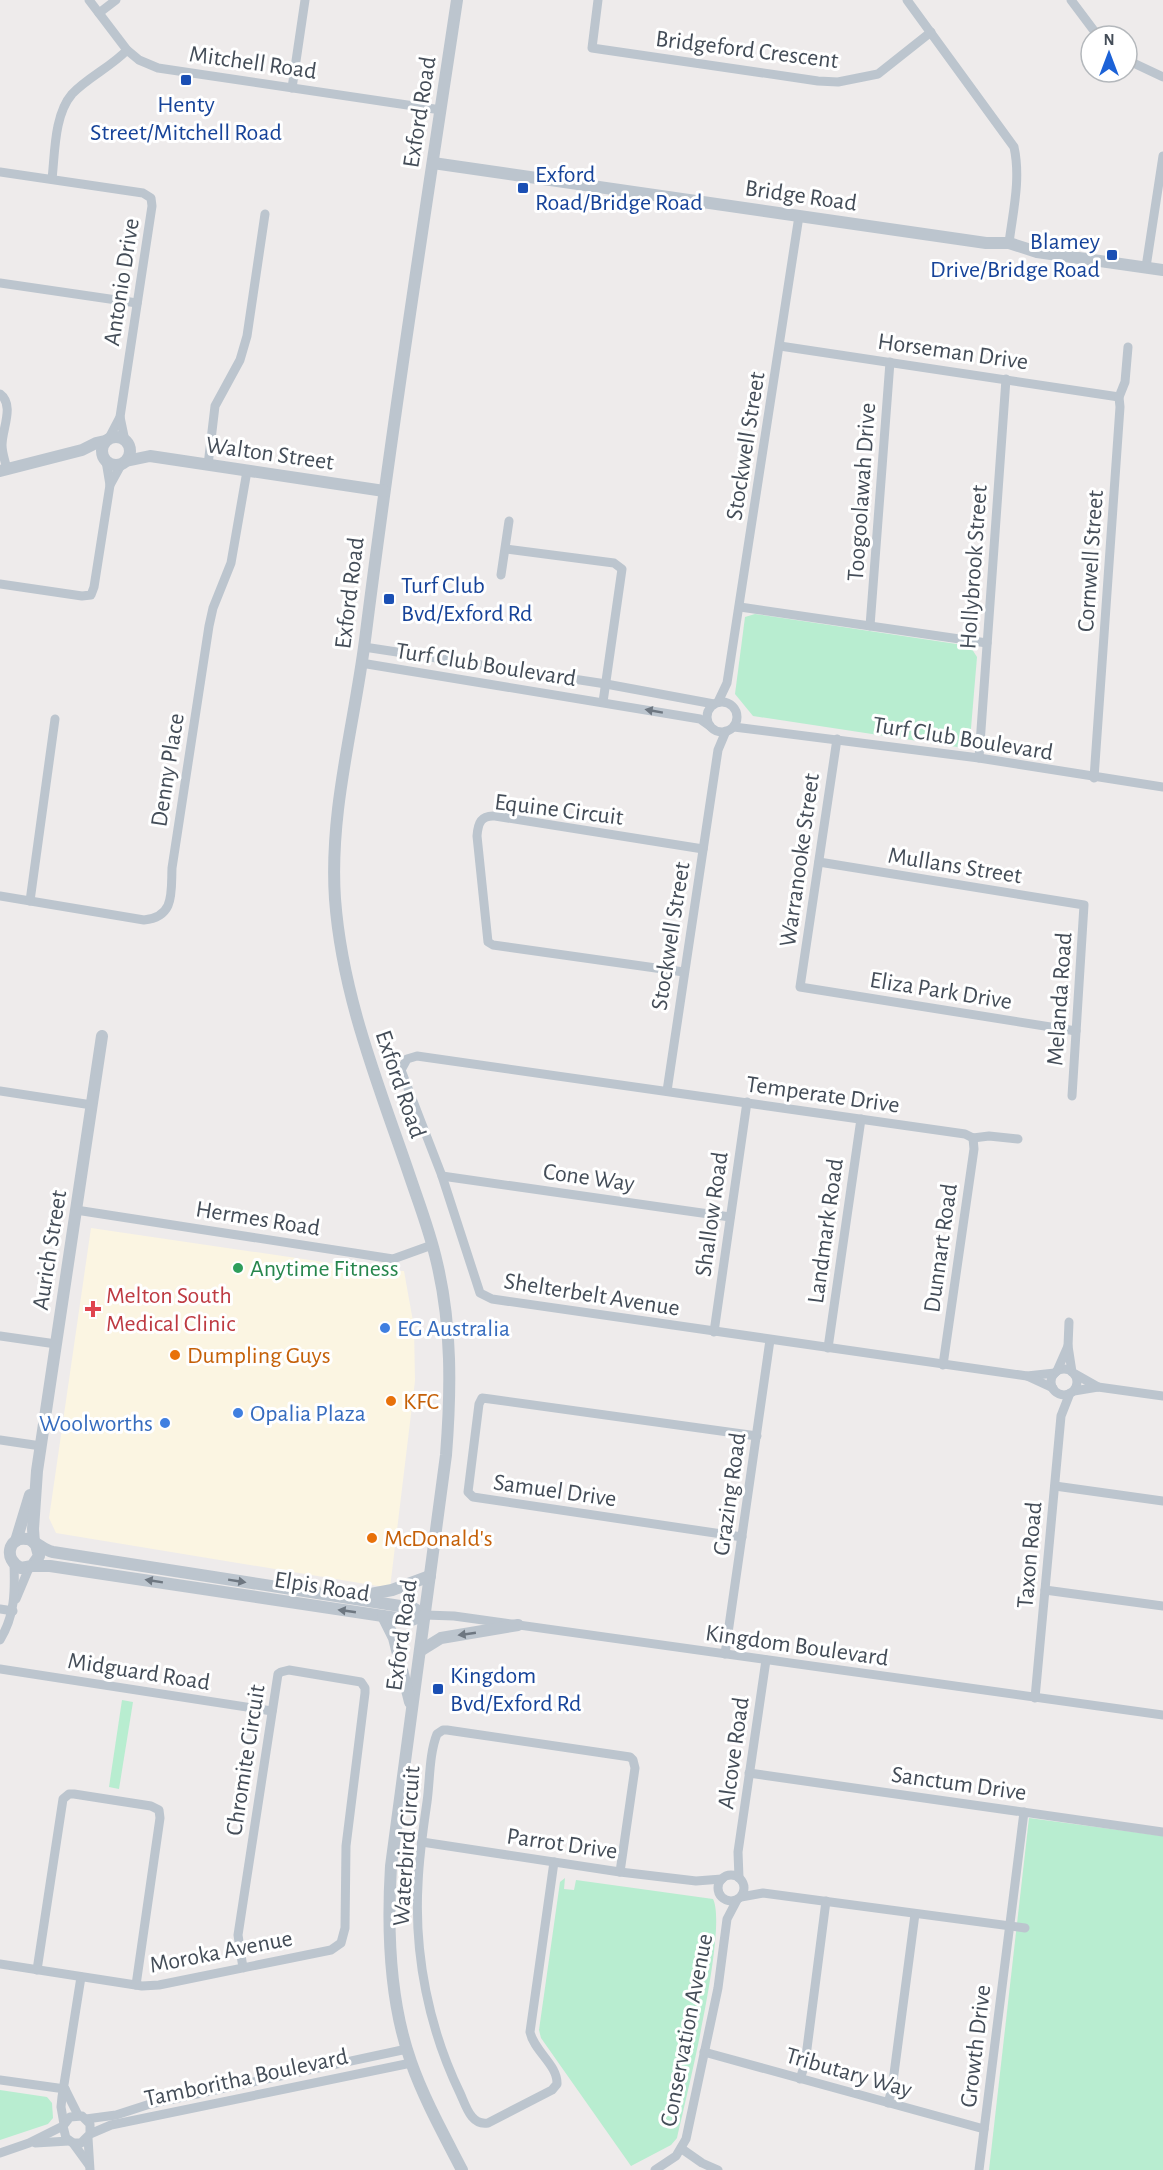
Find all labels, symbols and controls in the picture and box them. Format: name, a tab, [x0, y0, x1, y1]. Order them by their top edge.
north arrow	[1079, 24, 1139, 84]
street label: Bridgeford Crescent	[654, 27, 840, 73]
text: N	[1103, 32, 1115, 48]
street label: Mitchell Road	[188, 42, 318, 84]
street label: Exford Road	[399, 55, 441, 169]
marker: Henty Street/Mitchell Road	[179, 73, 193, 87]
place label: Henty Street/Mitchell Road	[90, 93, 282, 145]
place label: Exford Road/Bridge Road	[535, 163, 703, 215]
street label: Bridge Road	[743, 176, 859, 216]
marker: Exford Road/Bridge Road	[516, 181, 530, 195]
street label: Antonio Drive	[100, 217, 144, 348]
place label: Blamey Drive/Bridge Road	[930, 230, 1100, 282]
marker: Blamey Drive/Bridge Road	[1105, 248, 1119, 262]
street label: Horseman Drive	[876, 330, 1030, 374]
street label: Stockwell Street	[722, 370, 770, 522]
street label: Toogoolawah Drive	[844, 402, 880, 582]
street label: Walton Street	[204, 433, 336, 475]
street label: Hollybrook Street	[956, 484, 992, 650]
street label: Cornwell Street	[1074, 489, 1108, 633]
street label: Exford Road	[331, 536, 369, 650]
place label: Turf Club Bvd/Exford Rd	[401, 574, 532, 626]
marker: Turf Club Bvd/Exford Rd	[382, 592, 396, 606]
street label: Turf Club Boulevard	[394, 639, 578, 691]
one-way arrow	[644, 706, 663, 715]
street label: Denny Place	[147, 712, 189, 829]
street label: Turf Club Boulevard	[871, 713, 1055, 765]
street label: Warranooke Street	[776, 771, 824, 949]
street label: Equine Circuit	[493, 790, 625, 830]
street label: Mullans Street	[886, 844, 1024, 888]
street label: Stockwell Street	[647, 860, 695, 1012]
street label: Melanda Road	[1043, 931, 1077, 1067]
street label: Eliza Park Drive	[868, 968, 1014, 1014]
street label: Exford Road	[370, 1027, 430, 1141]
street label: Temperate Drive	[745, 1072, 901, 1118]
street label: Shallow Road	[691, 1150, 733, 1278]
street label: Landmark Road	[804, 1157, 848, 1305]
street label: Cone Way	[542, 1160, 636, 1196]
street label: Dunnart Road	[920, 1182, 962, 1314]
street label: Aurich Street	[29, 1188, 71, 1312]
street label: Hermes Road	[194, 1197, 322, 1241]
place label: Anytime Fitness	[250, 1257, 399, 1281]
marker: Anytime Fitness	[231, 1261, 245, 1275]
street label: Shelterbelt Avenue	[502, 1269, 681, 1321]
place label: Melton South Medical Clinic	[106, 1284, 235, 1336]
marker: Melton South Medical Clinic	[84, 1300, 102, 1318]
place label: EG Australia	[397, 1317, 510, 1341]
marker: EG Australia	[378, 1321, 392, 1335]
place label: Dumpling Guys	[187, 1344, 331, 1368]
marker: Dumpling Guys	[168, 1348, 182, 1362]
place label: KFC	[403, 1390, 439, 1414]
marker: KFC	[384, 1394, 398, 1408]
place label: Opalia Plaza	[250, 1402, 366, 1426]
marker: Opalia Plaza	[231, 1406, 245, 1420]
place label: Woolworths	[39, 1412, 153, 1436]
marker: Woolworths	[158, 1416, 172, 1430]
street label: Grazing Road	[709, 1431, 751, 1557]
street label: Samuel Drive	[492, 1470, 618, 1512]
street label: Taxon Road	[1013, 1501, 1047, 1609]
place label: McDonald's	[384, 1527, 493, 1551]
marker: McDonald's	[365, 1531, 379, 1545]
street label: Elpis Road	[273, 1568, 371, 1606]
one-way arrow	[144, 1577, 163, 1586]
one-way arrow	[228, 1577, 247, 1586]
street label: Exford Road	[382, 1578, 422, 1692]
one-way arrow	[337, 1607, 356, 1616]
street label: Kingdom Boulevard	[704, 1621, 890, 1671]
one-way arrow	[458, 1629, 477, 1638]
street label: Midguard Road	[66, 1649, 212, 1695]
place label: Kingdom Bvd/Exford Rd	[450, 1664, 581, 1716]
marker: Kingdom Bvd/Exford Rd	[431, 1682, 445, 1696]
street label: Chromite Circuit	[222, 1683, 270, 1837]
street label: Alcove Road	[714, 1695, 754, 1811]
street label: Sanctum Drive	[890, 1763, 1028, 1805]
street label: Waterbird Circuit	[389, 1765, 425, 1927]
street label: Parrot Drive	[505, 1824, 619, 1864]
street label: Moroka Avenue	[148, 1926, 295, 1978]
street label: Conservation Avenue	[656, 1932, 717, 2129]
street label: Growth Drive	[957, 1983, 995, 2109]
street label: Tributary Way	[783, 2043, 915, 2102]
street label: Tamboritha Boulevard	[142, 2045, 350, 2111]

